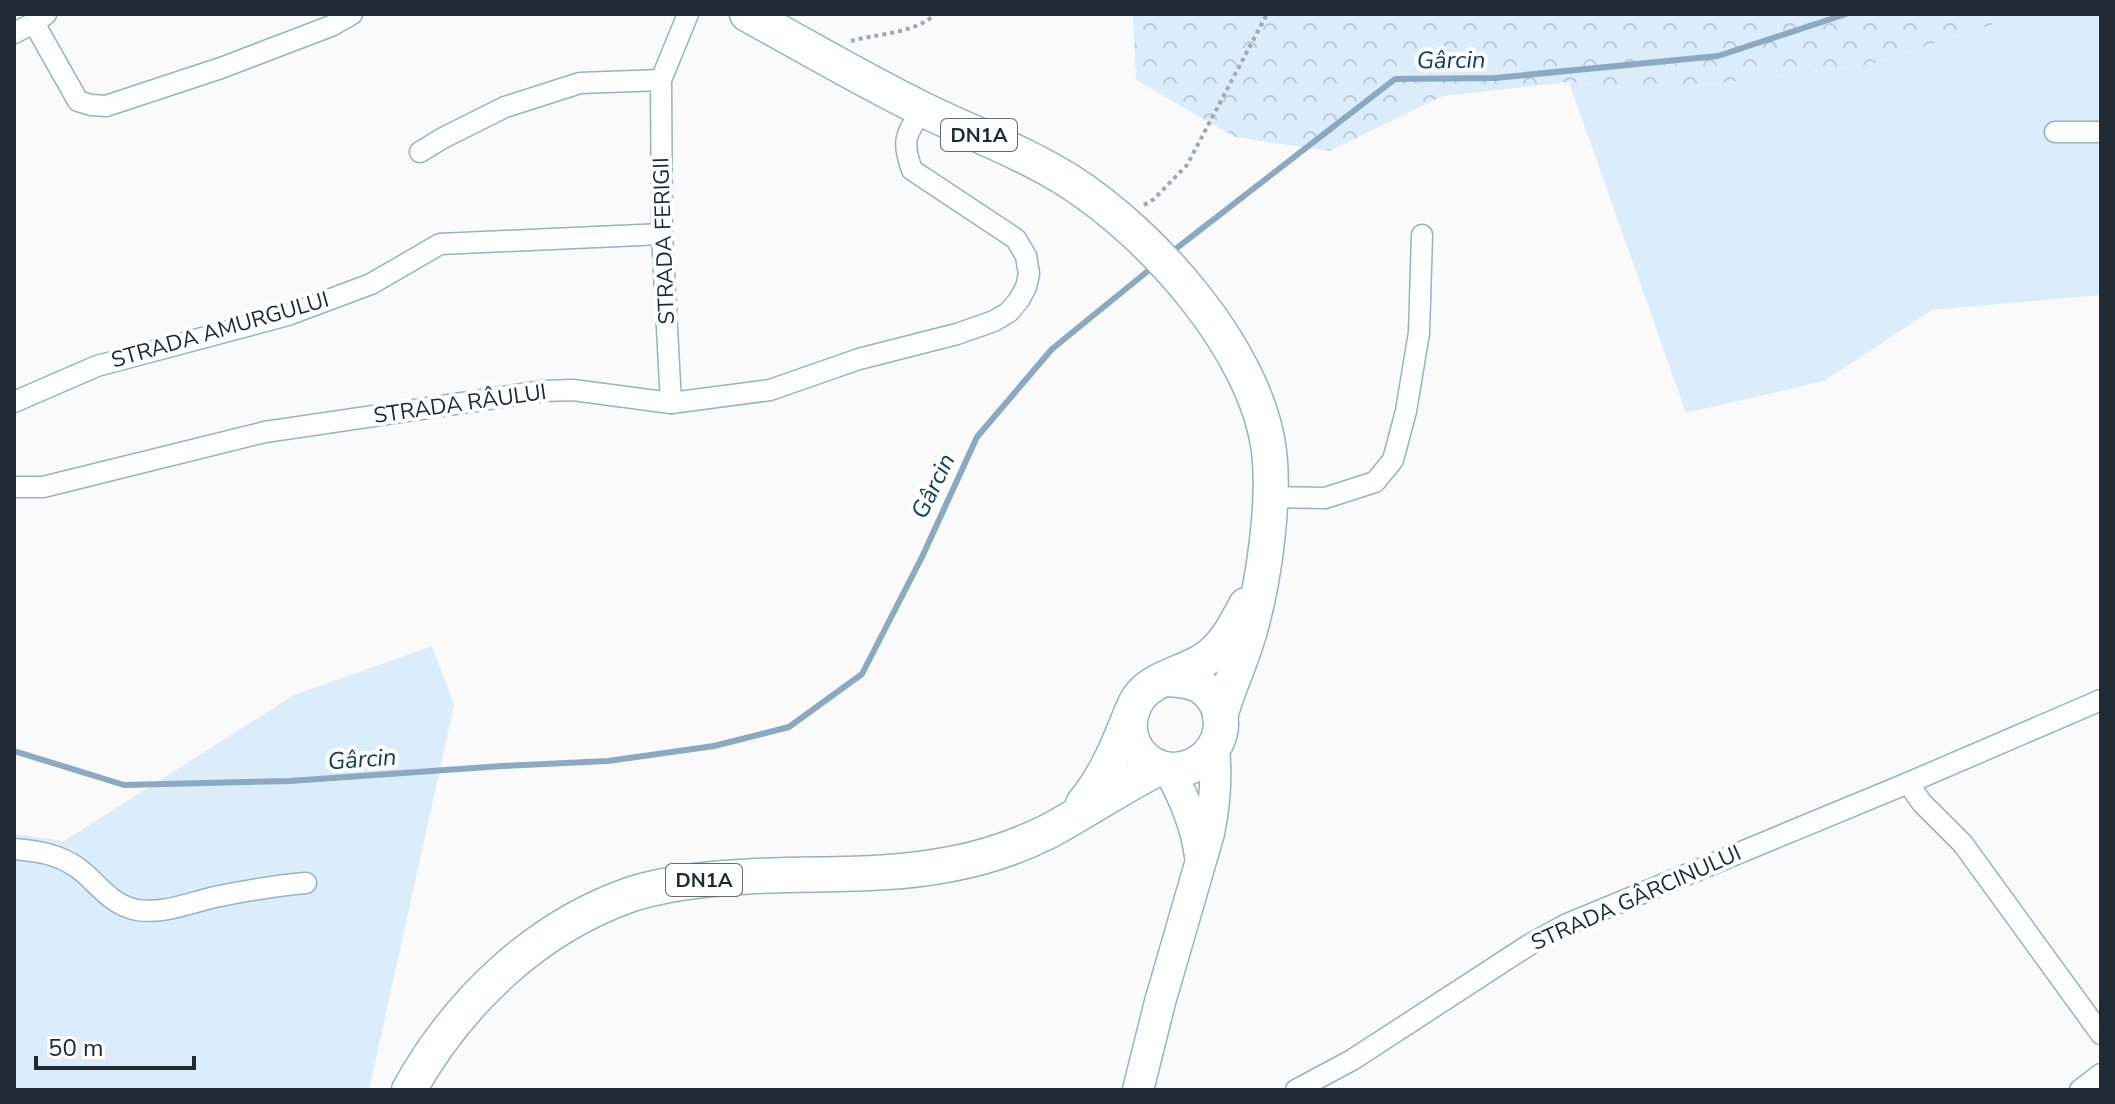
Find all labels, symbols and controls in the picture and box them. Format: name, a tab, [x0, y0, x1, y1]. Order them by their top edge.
water label: Gârcin	[1416, 43, 1486, 77]
road number: DN1A	[941, 119, 1017, 151]
street label: STRADA FERIGII	[646, 157, 682, 325]
street label: STRADA AMURGULUI	[108, 285, 332, 375]
street label: STRADA RÂULUI	[372, 377, 548, 431]
water label: Gârcin	[904, 448, 962, 524]
water label: Gârcin	[327, 741, 397, 777]
street label: STRADA GÂRCINULUI	[1526, 838, 1746, 958]
road number: DN1A	[666, 864, 742, 896]
scale bar	[36, 1020, 194, 1070]
text: 50 m	[48, 1032, 104, 1064]

